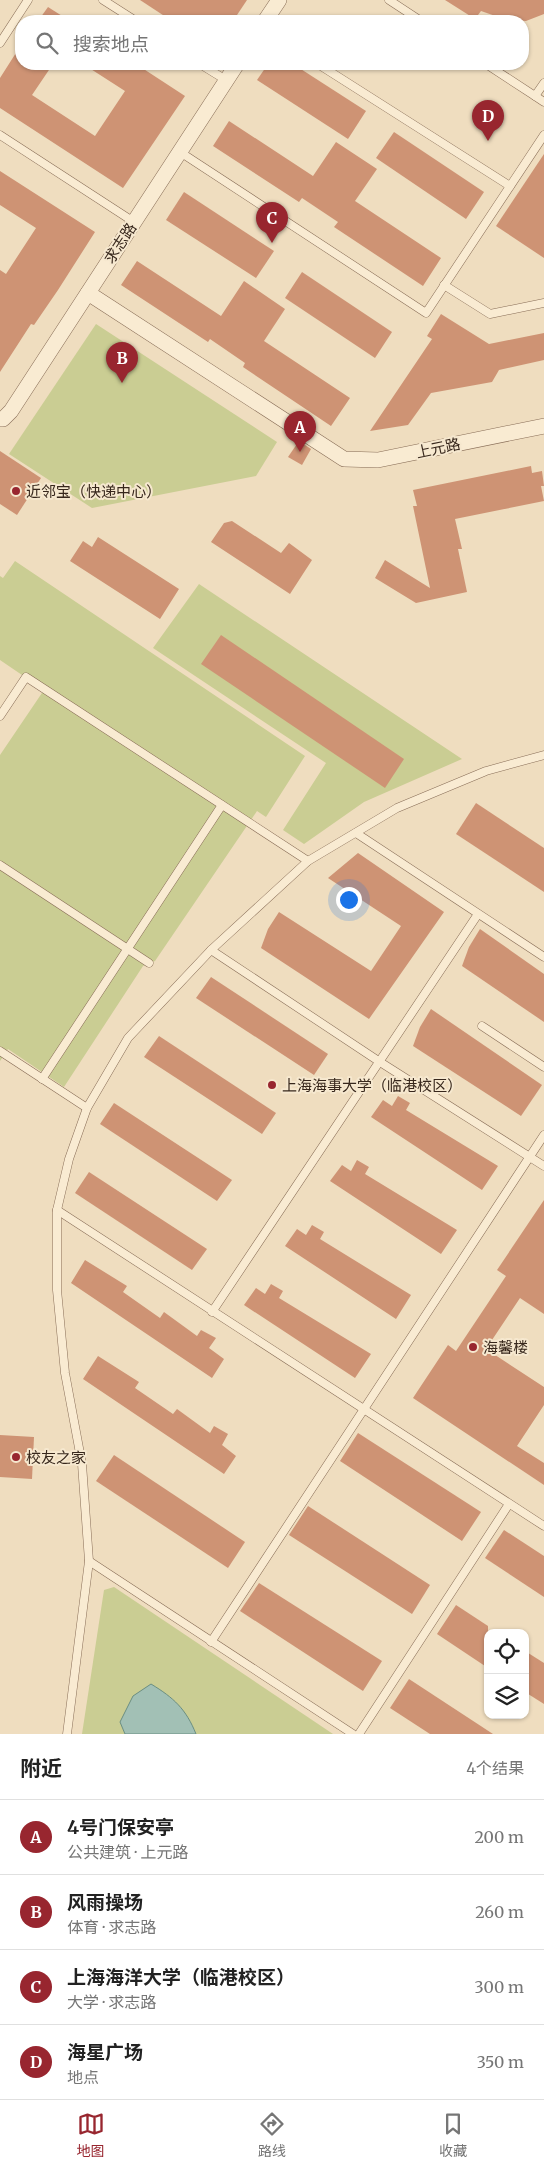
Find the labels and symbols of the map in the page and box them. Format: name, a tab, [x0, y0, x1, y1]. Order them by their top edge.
pin: D	[472, 100, 504, 141]
pin: C	[256, 202, 288, 243]
street label: 求志路	[100, 219, 140, 267]
pin: B	[106, 342, 138, 383]
pin: A	[284, 411, 316, 452]
street label: 上元路	[414, 434, 462, 462]
place label: 近邻宝（快递中心）	[26, 482, 161, 501]
marker: 近邻宝（快递中心）	[10, 485, 22, 497]
your location	[336, 887, 362, 913]
place label: 上海海事大学（临港校区）	[282, 1076, 462, 1095]
marker: 上海海事大学（临港校区）	[266, 1079, 278, 1091]
place label: 海馨楼	[483, 1338, 528, 1357]
marker: 海馨楼	[467, 1341, 479, 1353]
place label: 校友之家	[26, 1448, 86, 1467]
marker: 校友之家	[10, 1451, 22, 1463]

